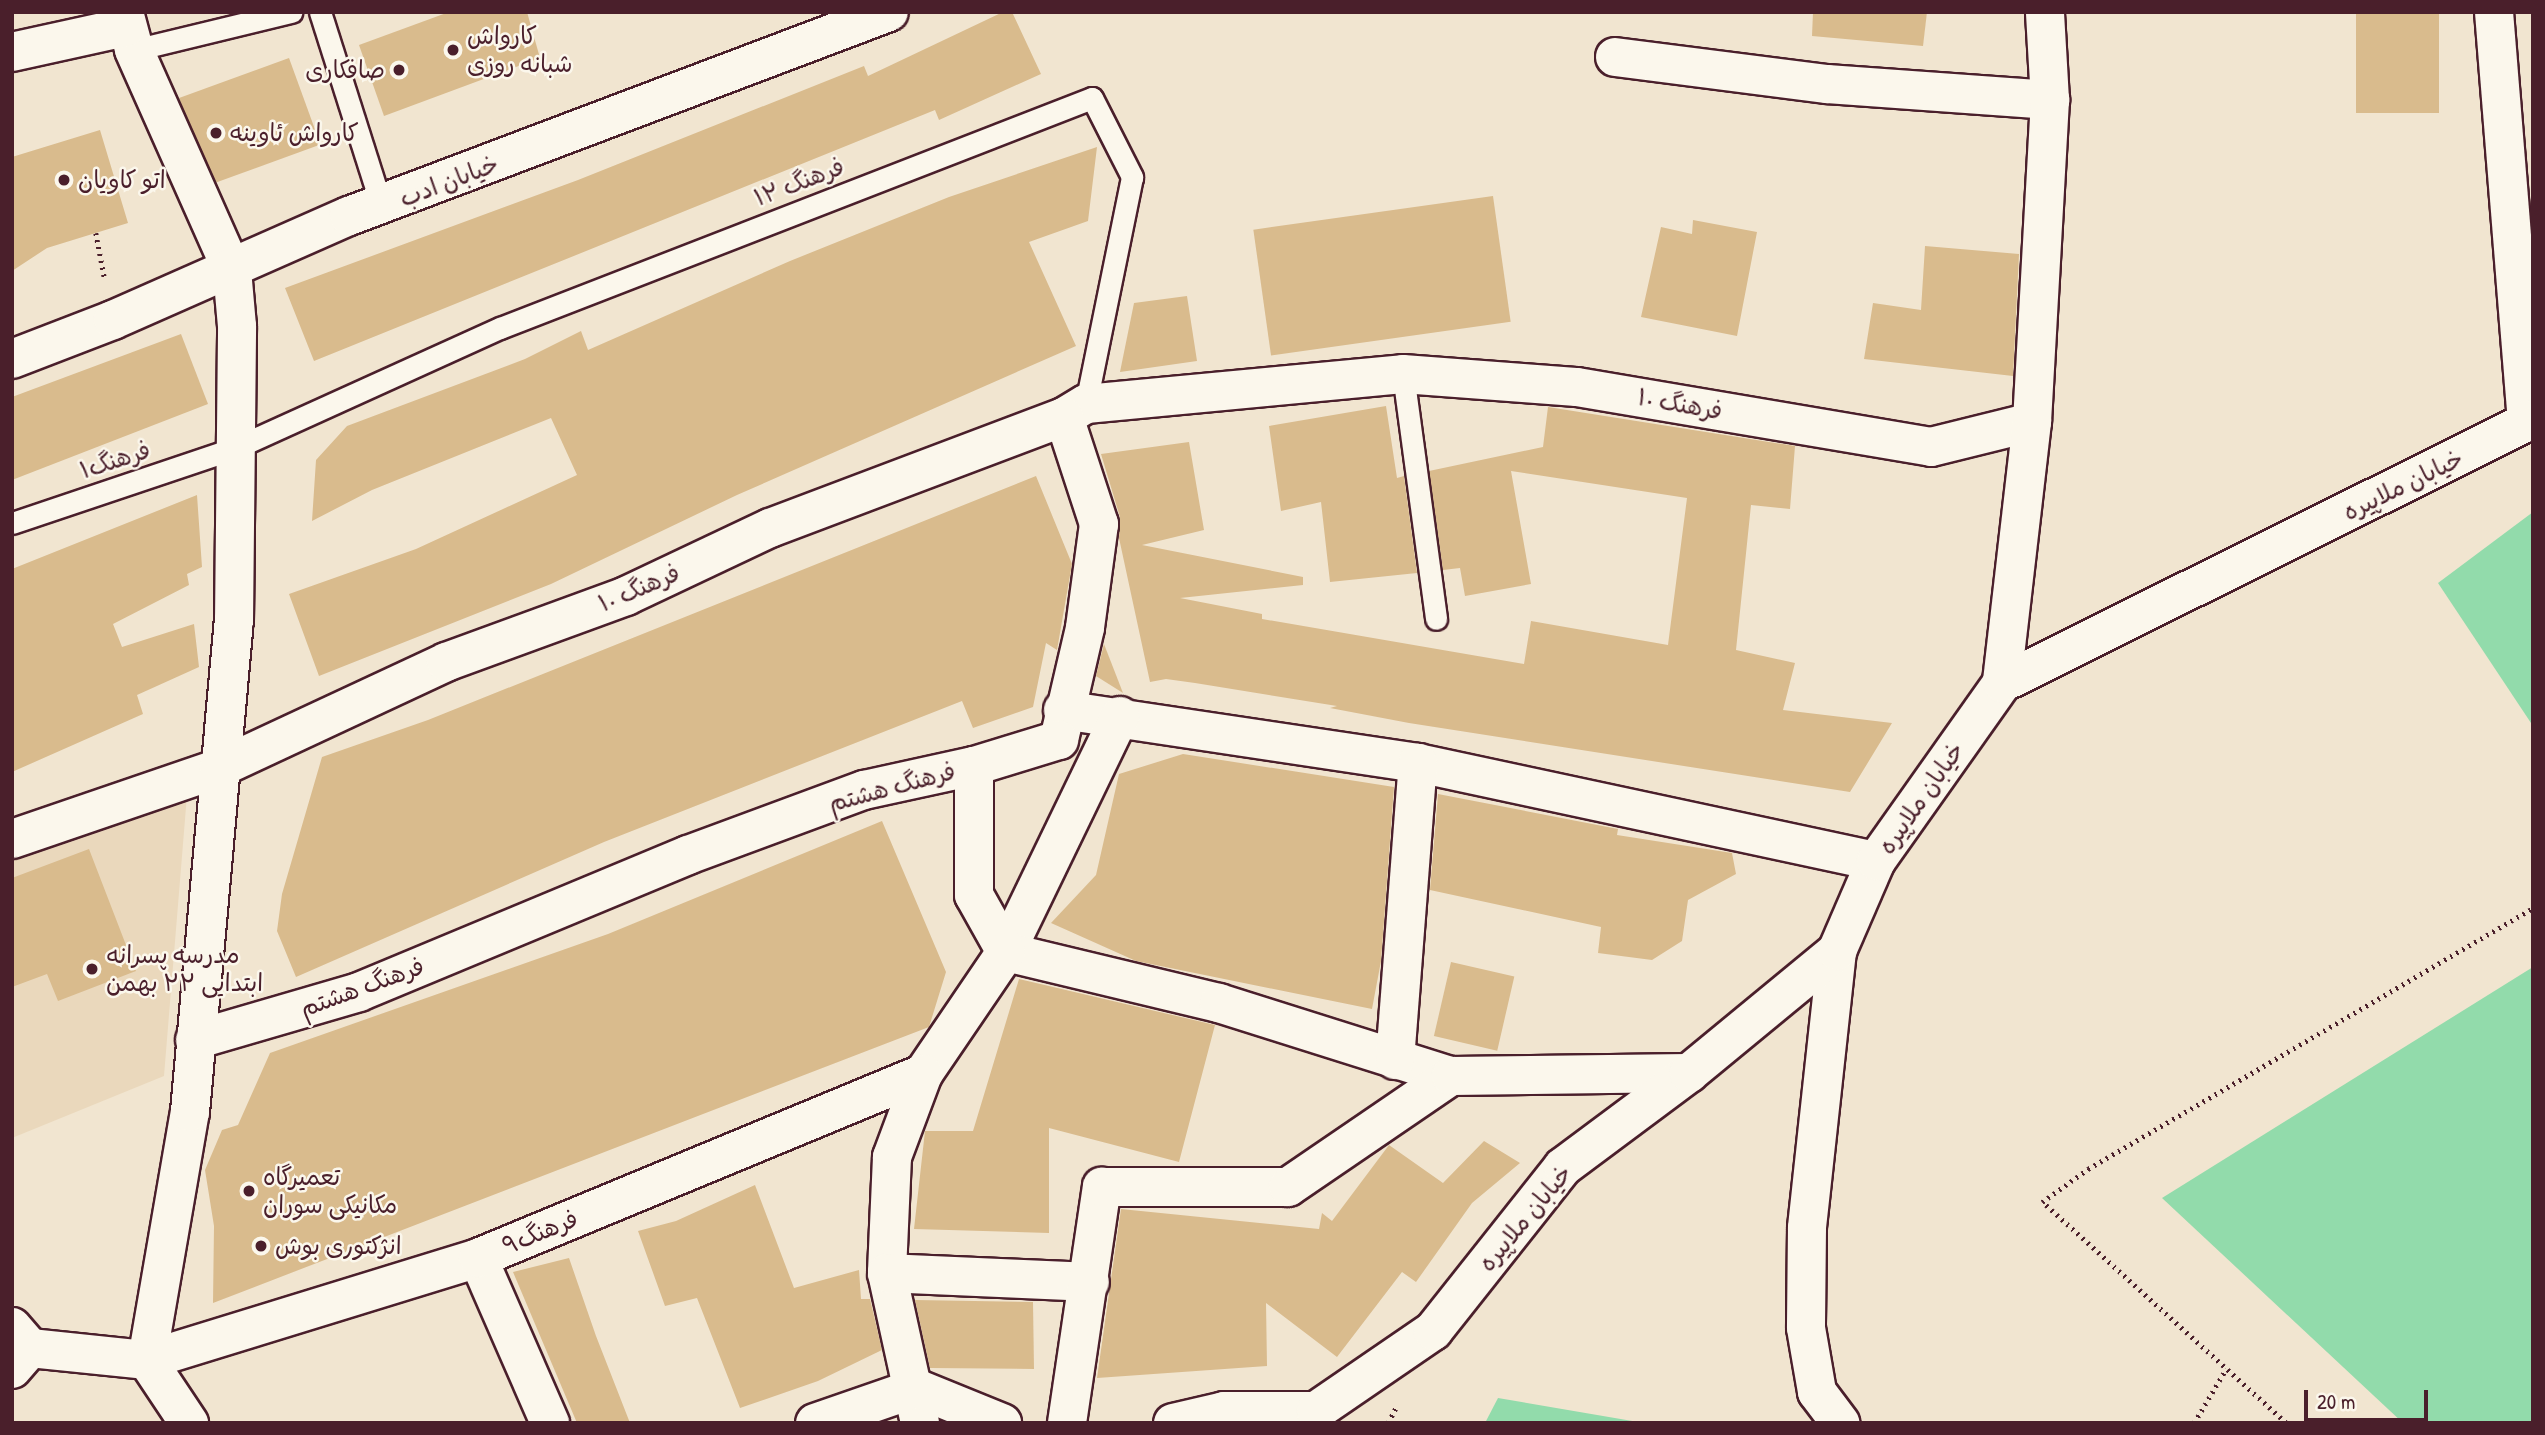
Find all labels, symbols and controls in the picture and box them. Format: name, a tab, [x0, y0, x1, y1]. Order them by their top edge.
place label: کارواش شبانه روزی	[467, 22, 573, 78]
marker: کارواش شبانه روزی	[445, 42, 461, 58]
place label: صافکاری	[305, 56, 385, 84]
marker: صافکاری	[391, 62, 407, 78]
place label: کارواش ئاوینه	[230, 119, 359, 147]
marker: کارواش ئاوینه	[208, 125, 224, 141]
street label: خیابان ادب	[396, 149, 502, 213]
street label: فرهنگ ۱۲	[750, 152, 848, 212]
place label: اتو کاویان	[78, 166, 166, 194]
marker: اتو کاویان	[56, 172, 72, 188]
street label: فرهنگ ۱۰	[1635, 382, 1725, 426]
street label: فرهنگ۱	[76, 435, 154, 485]
street label: خیابان ملاپیره	[2338, 444, 2468, 526]
street label: فرهنگ ۱۰	[594, 558, 684, 618]
street label: خیابان ملاپیره	[1872, 737, 1970, 859]
street label: فرهنگ هشتم	[825, 756, 959, 818]
place label: مدرسه پسرانه ابتدایی ۲۲ بهمن	[106, 941, 263, 997]
street label: فرهنگ هشتم	[296, 951, 428, 1023]
marker: مدرسه پسرانه ابتدایی ۲۲ بهمن	[84, 961, 100, 977]
street label: خیابان ملاپیره	[1472, 1159, 1578, 1277]
place label: تعمیرگاه مکانیکی سوران	[263, 1163, 397, 1219]
marker: تعمیرگاه مکانیکی سوران	[241, 1183, 257, 1199]
street label: فرهنگ۹	[498, 1204, 582, 1260]
place label: انژکتوری بوش	[275, 1232, 402, 1260]
marker: انژکتوری بوش	[253, 1238, 269, 1254]
scale bar	[2307, 1376, 2431, 1420]
text: 20 m	[2317, 1387, 2355, 1416]

